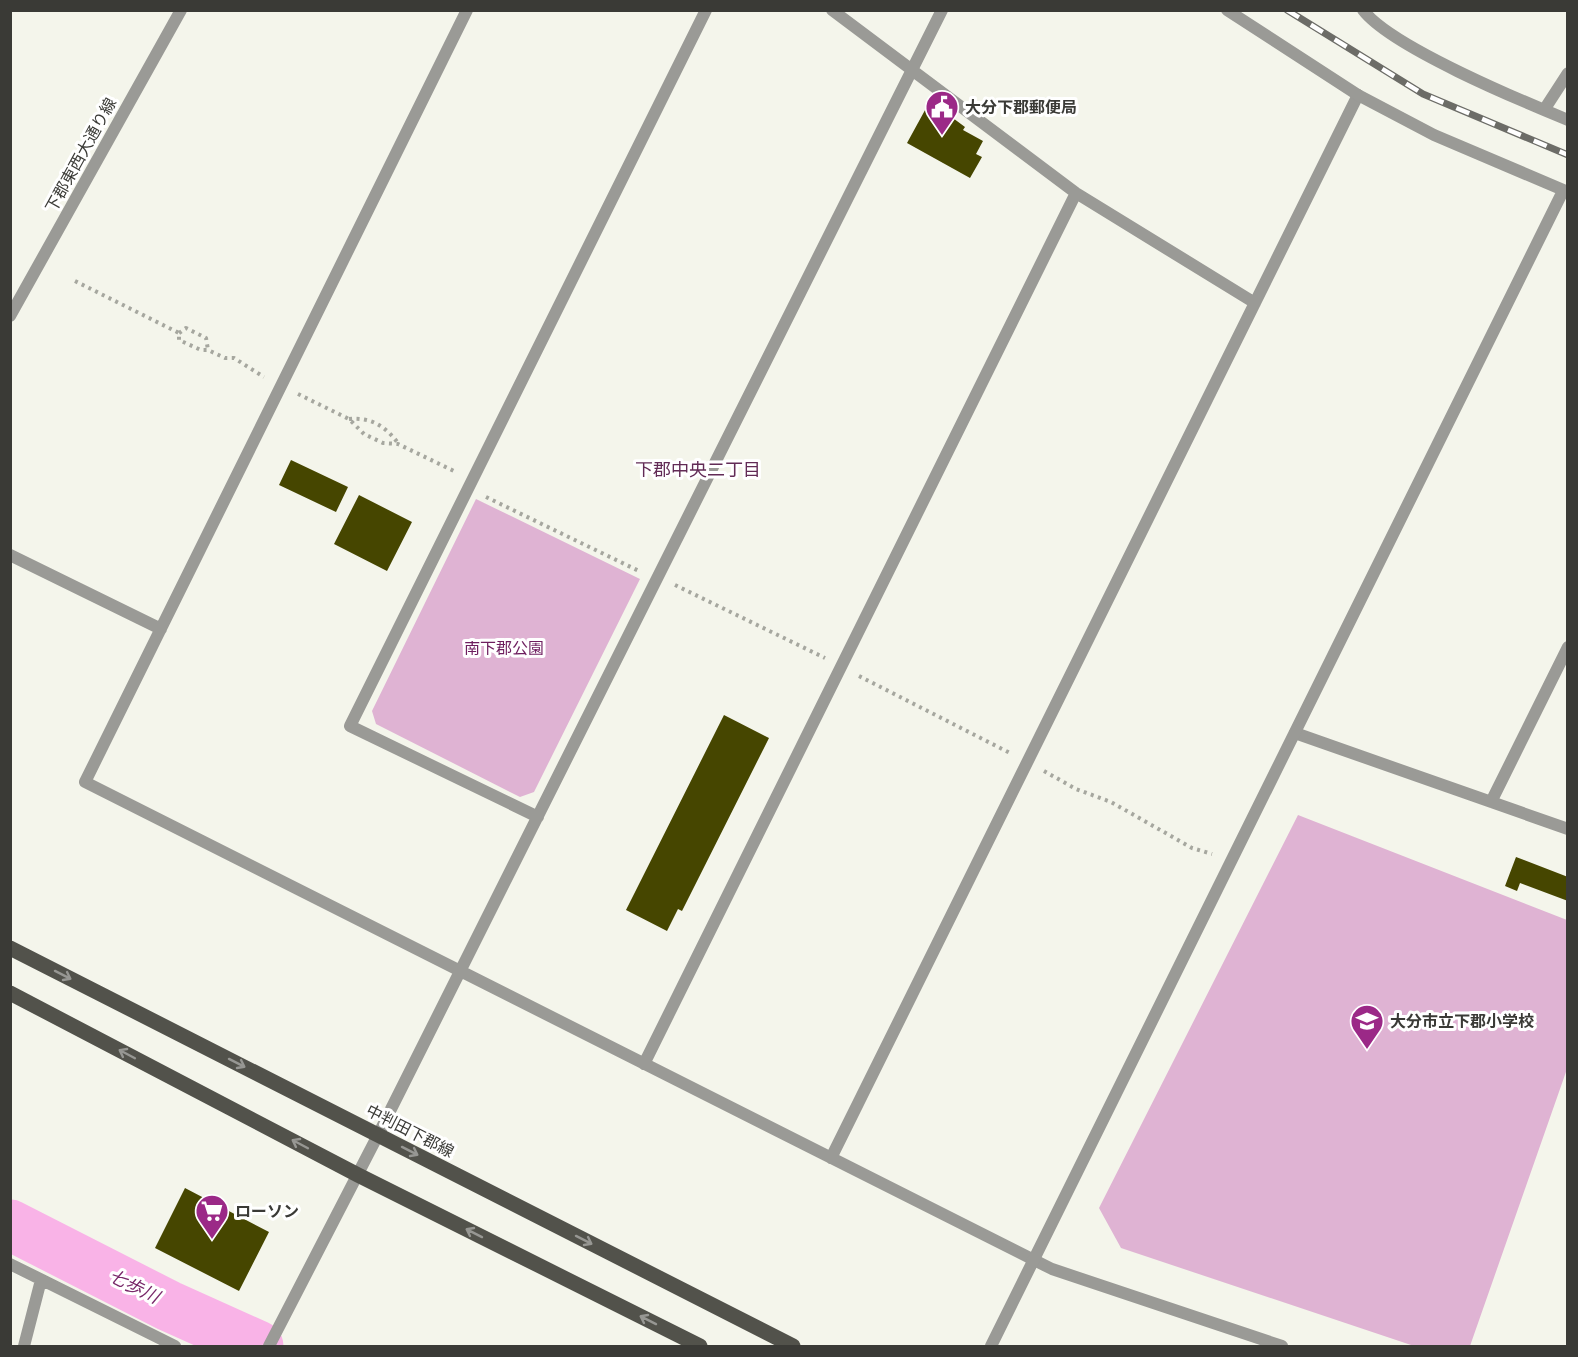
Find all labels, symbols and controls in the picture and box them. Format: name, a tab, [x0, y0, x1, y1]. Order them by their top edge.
public building icon: 大分下郡郵便局	[924, 89, 960, 136]
street label: 下郡東西大通り線	[42, 94, 120, 216]
place label: 大分下郡郵便局	[965, 98, 1077, 117]
district label: 下郡中央二丁目	[635, 459, 761, 480]
park label: 南下郡公園	[464, 639, 544, 658]
one-way arrow	[53, 970, 71, 981]
school or university icon: 大分市立下郡小学校	[1349, 1003, 1385, 1050]
place label: 大分市立下郡小学校	[1390, 1012, 1534, 1031]
one-way arrow	[119, 1048, 136, 1060]
one-way arrow	[227, 1058, 245, 1069]
street label: 中判田下郡線	[363, 1101, 457, 1161]
one-way arrow	[292, 1138, 309, 1150]
one-way arrow	[401, 1146, 419, 1158]
supermarket icon: ローソン	[194, 1193, 230, 1240]
place label: ローソン	[235, 1202, 299, 1221]
one-way arrow	[465, 1226, 483, 1238]
one-way arrow	[575, 1234, 592, 1246]
water label: 七歩川	[105, 1265, 165, 1308]
one-way arrow	[639, 1314, 657, 1326]

